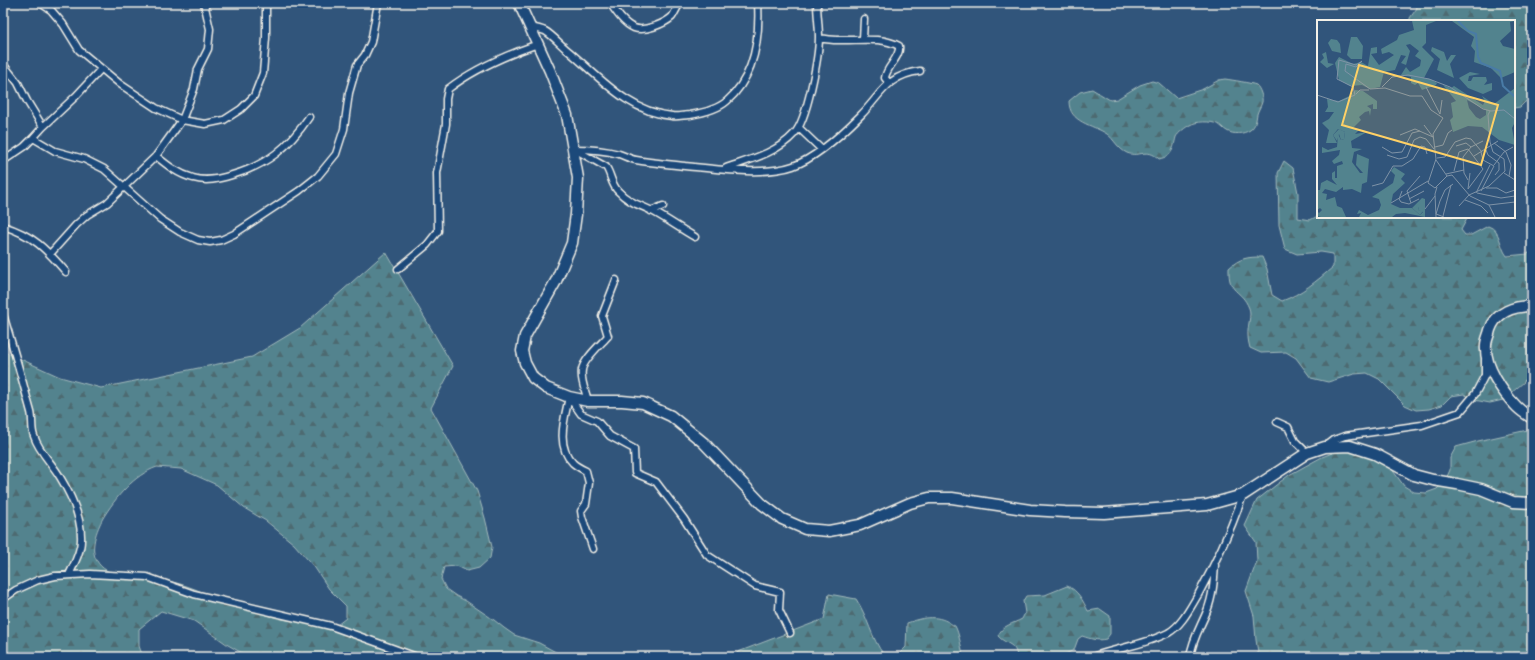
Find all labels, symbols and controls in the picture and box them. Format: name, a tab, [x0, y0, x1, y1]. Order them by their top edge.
inset map	[1317, 20, 1515, 218]

